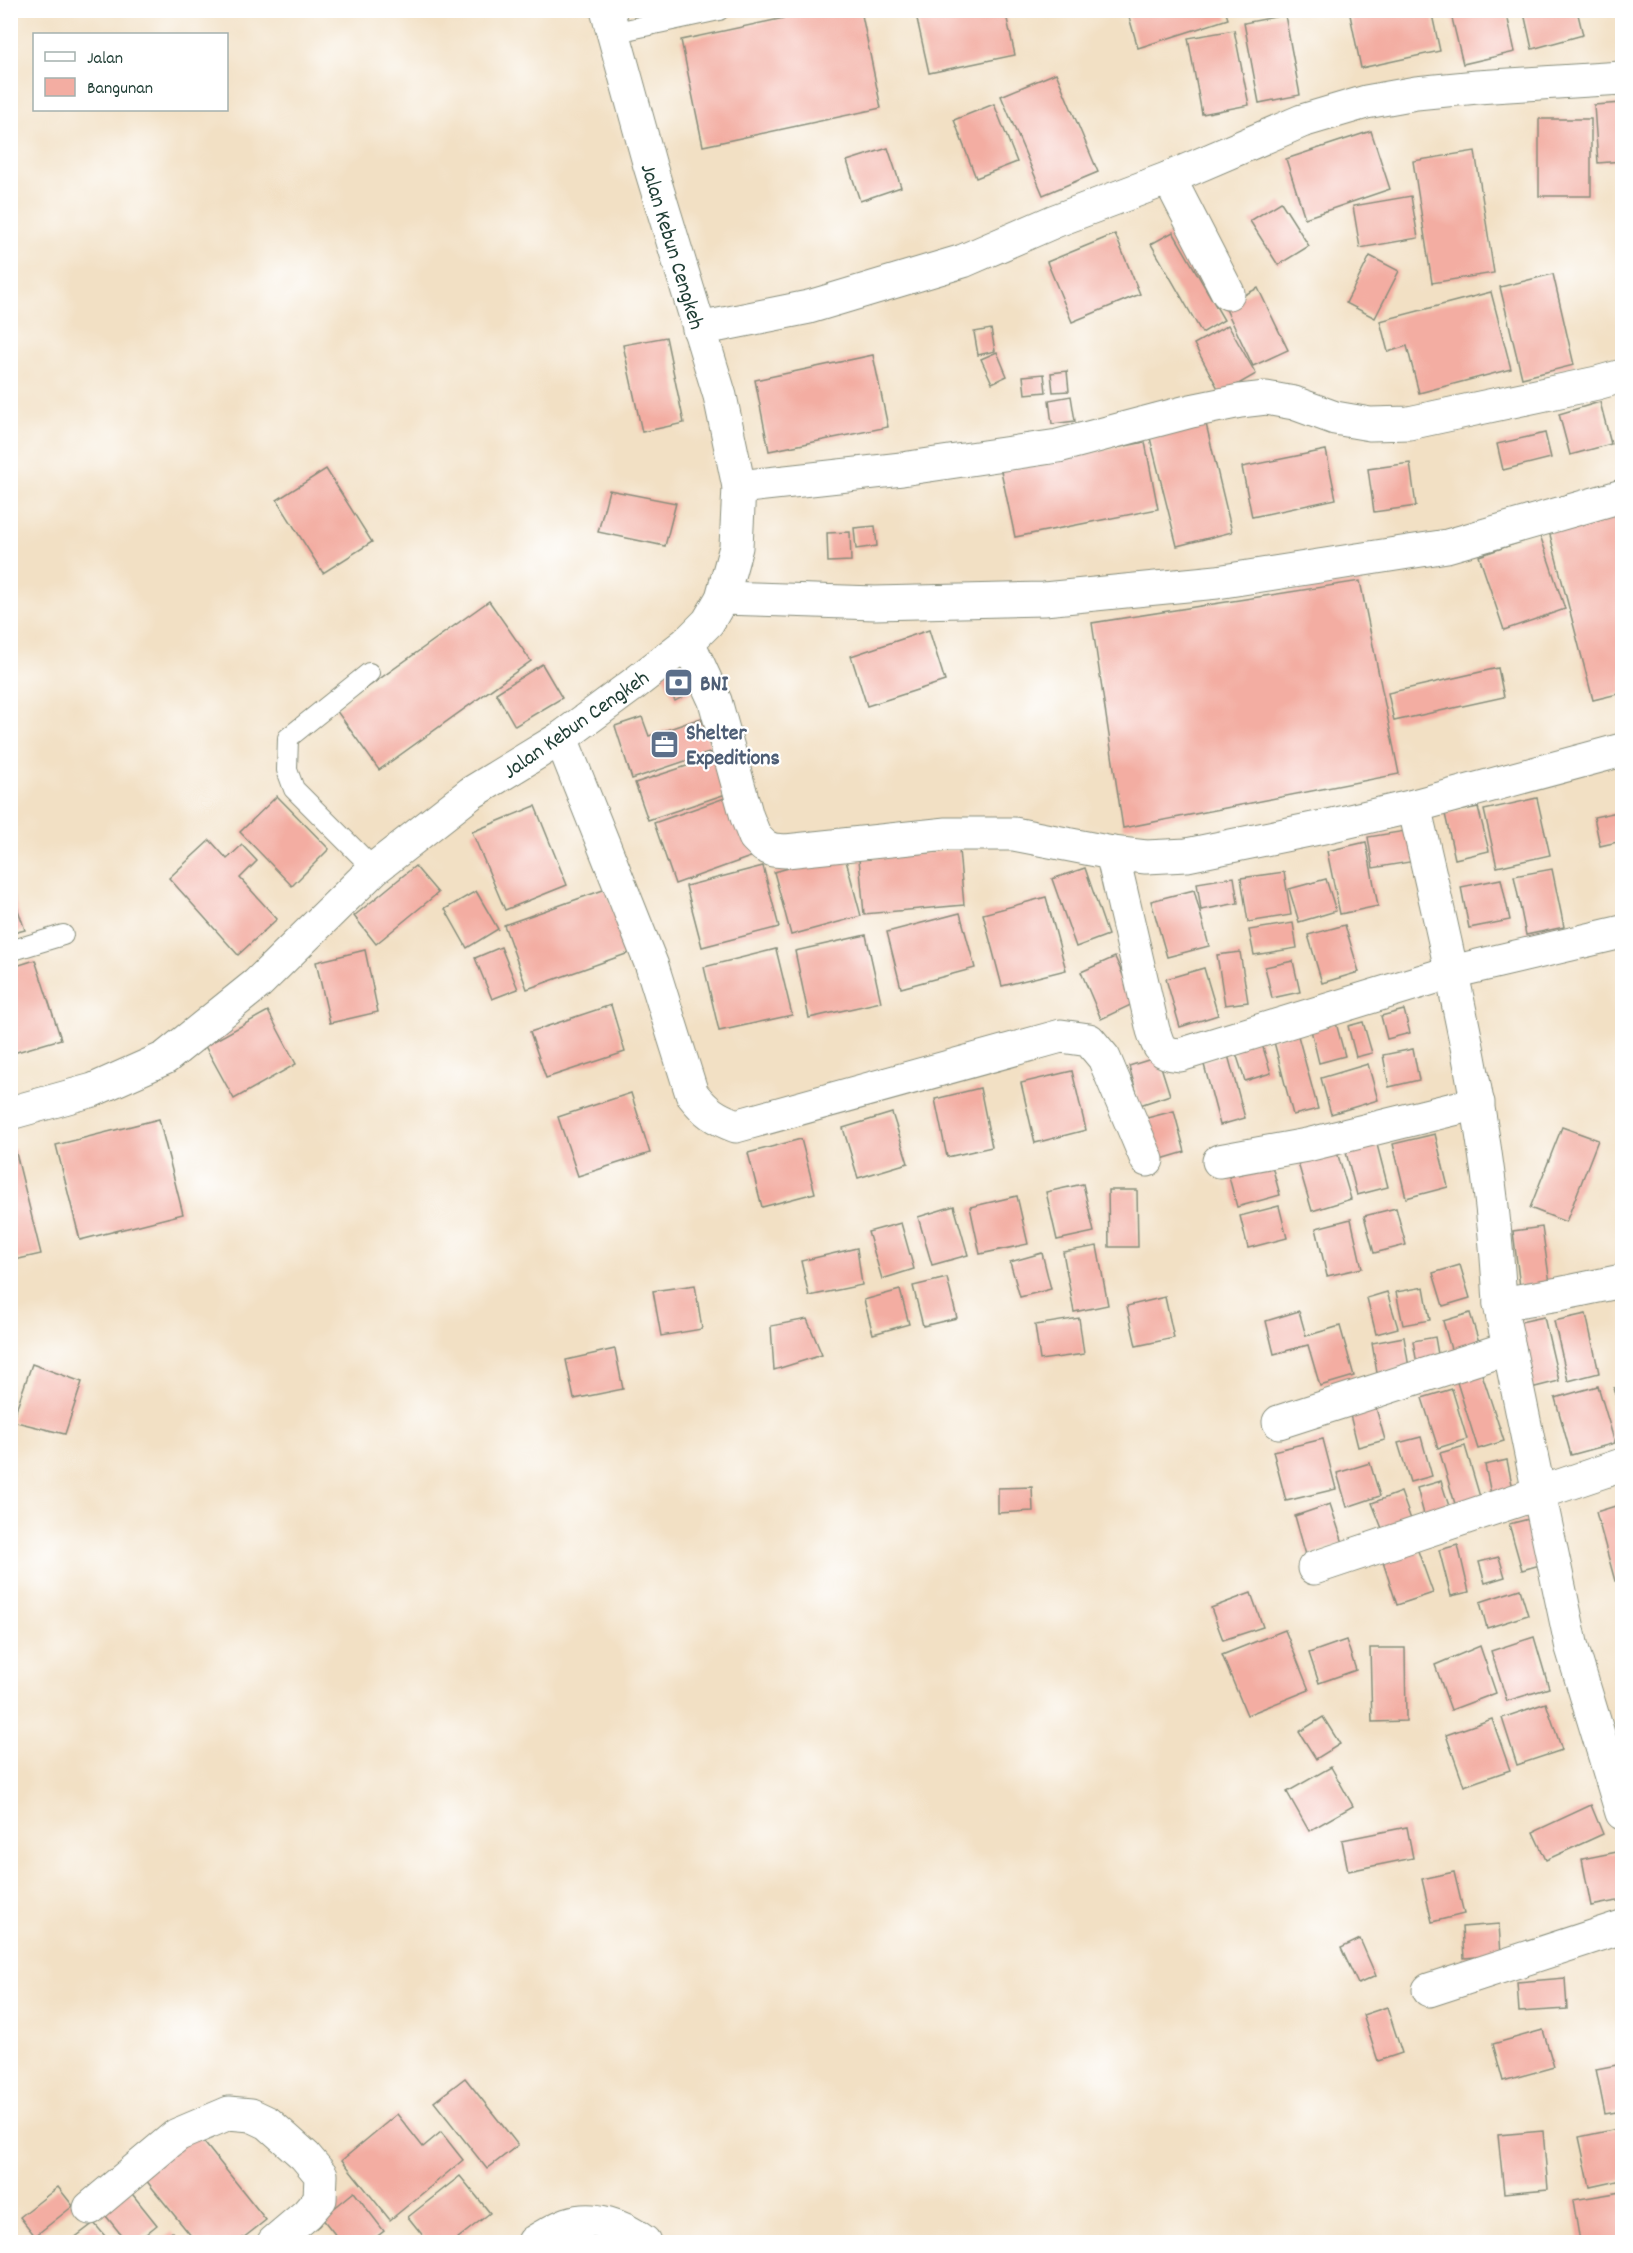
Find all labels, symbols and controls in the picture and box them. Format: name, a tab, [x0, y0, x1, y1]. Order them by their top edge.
legend	[33, 33, 228, 111]
text: Jalan	[87, 47, 123, 72]
text: Bangunan	[87, 77, 153, 102]
street label: Jalan Kebun Cengkeh	[631, 160, 711, 334]
street label: Jalan Kebun Cengkeh	[498, 664, 656, 788]
bank icon: BNI	[663, 666, 695, 698]
place label: BNI	[700, 670, 728, 701]
place label: Shelter Expeditions	[686, 719, 780, 775]
office icon: Shelter Expeditions	[649, 728, 681, 760]

